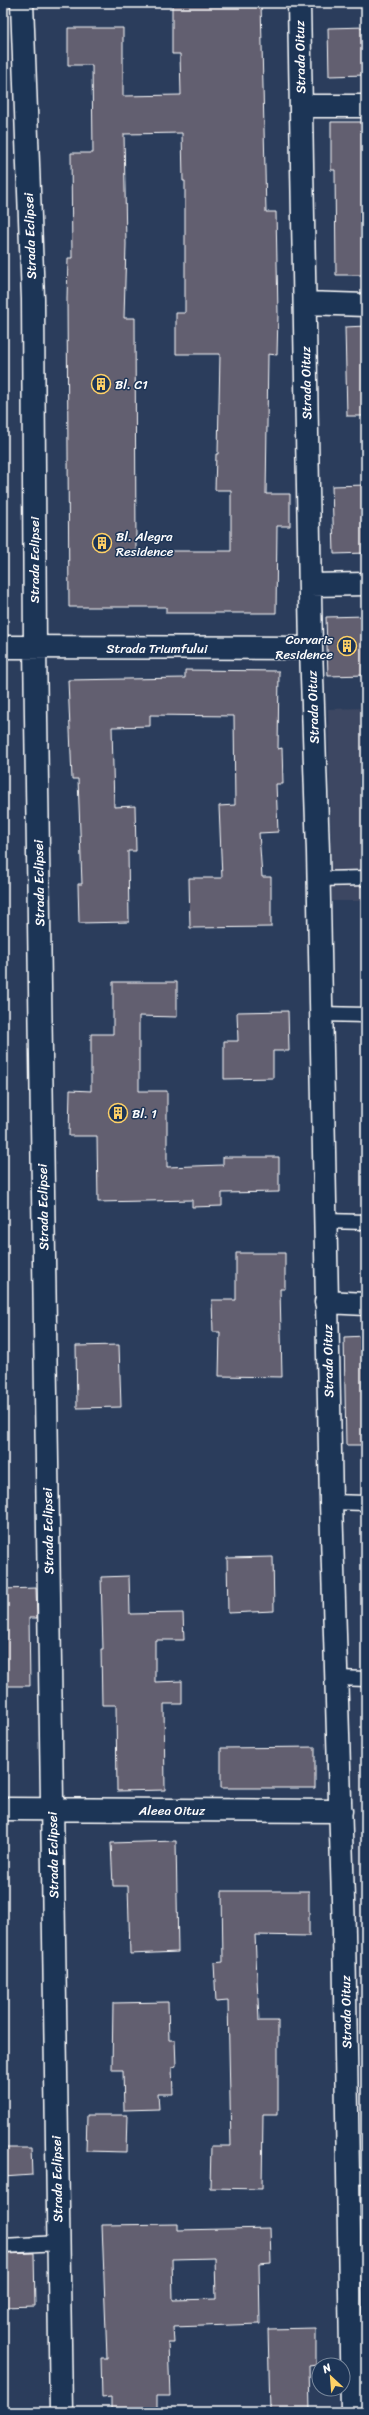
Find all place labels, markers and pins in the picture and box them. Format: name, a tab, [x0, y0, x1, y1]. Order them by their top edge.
building icon: Bl. C1	[90, 373, 112, 395]
place label: Bl. C1	[115, 373, 148, 396]
place label: Bl. Alegra Residence	[116, 525, 174, 563]
building icon: Bl. Alegra Residence	[91, 532, 113, 554]
place label: Corvaris Residence	[276, 628, 334, 666]
building icon: Corvaris Residence	[336, 635, 358, 657]
building icon: Bl. 1	[107, 1102, 129, 1124]
place label: Bl. 1	[132, 1102, 157, 1125]

